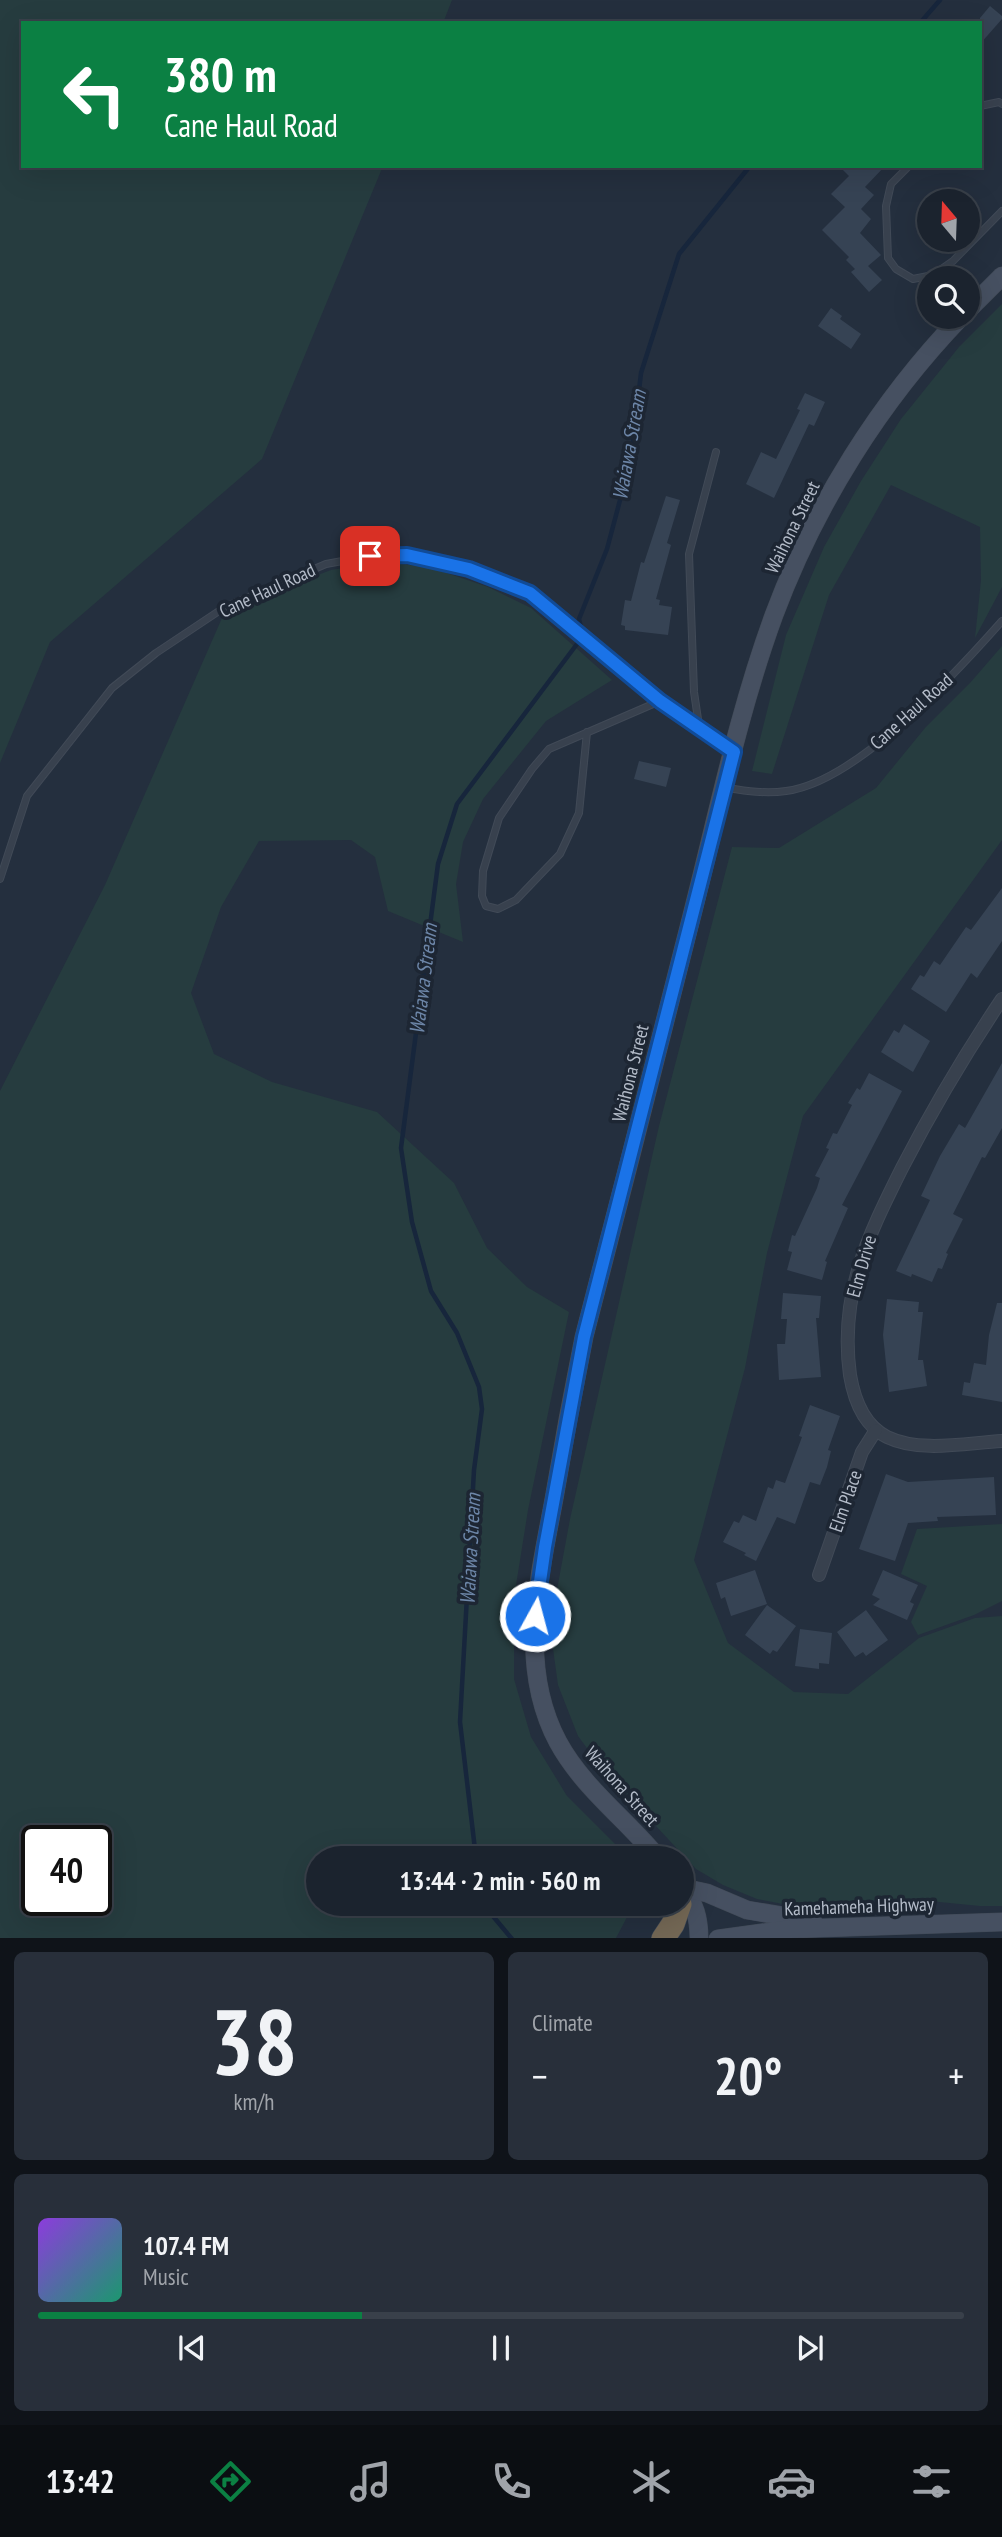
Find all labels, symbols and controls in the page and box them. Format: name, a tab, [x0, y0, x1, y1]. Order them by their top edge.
text: 380 m	[164, 42, 277, 106]
icon: left	[49, 49, 140, 140]
text: Cane Haul Road	[164, 104, 338, 146]
north arrow	[917, 189, 980, 252]
map controls	[917, 189, 980, 329]
button: search	[917, 266, 980, 329]
water label: Waiawa Stream	[606, 387, 652, 502]
street label: Waihona Street	[759, 476, 825, 577]
pin	[340, 526, 400, 586]
icon: arrive	[351, 537, 389, 575]
street label: Cane Haul Road	[215, 557, 319, 623]
street label: Cane Haul Road	[865, 668, 957, 754]
water label: Waiawa Stream	[403, 921, 443, 1036]
street label: Waihona Street	[606, 1021, 654, 1124]
street label: Elm Drive	[841, 1232, 881, 1300]
street label: Elm Place	[823, 1467, 867, 1535]
water label: Waiawa Stream	[454, 1491, 486, 1605]
position arrow	[498, 1579, 572, 1653]
street label: Waihona Street	[580, 1741, 665, 1832]
speed limit sign: 40	[21, 1825, 112, 1916]
text: 13:44 · 2 min · 560 m	[400, 1864, 600, 1897]
street label: Kamehameha Highway	[784, 1891, 935, 1921]
text: 38	[211, 1982, 298, 2100]
text: Climate	[532, 2008, 593, 2037]
text: 20°	[714, 2042, 782, 2109]
text: −	[532, 2051, 548, 2100]
text: +	[948, 2051, 964, 2100]
text: km/h	[234, 2087, 274, 2116]
text: 107.4 FM	[143, 2229, 229, 2262]
text: Music	[143, 2262, 189, 2291]
icon: previous	[173, 2329, 211, 2367]
icon: pause	[482, 2329, 520, 2367]
icon: next	[791, 2329, 829, 2367]
icon: directions	[206, 2457, 255, 2506]
icon: music	[346, 2457, 395, 2506]
icon: phone	[487, 2457, 536, 2506]
icon: climate	[627, 2457, 676, 2506]
icon: car	[767, 2457, 816, 2506]
icon: filters	[907, 2457, 956, 2506]
text: 13:42	[46, 2460, 115, 2502]

